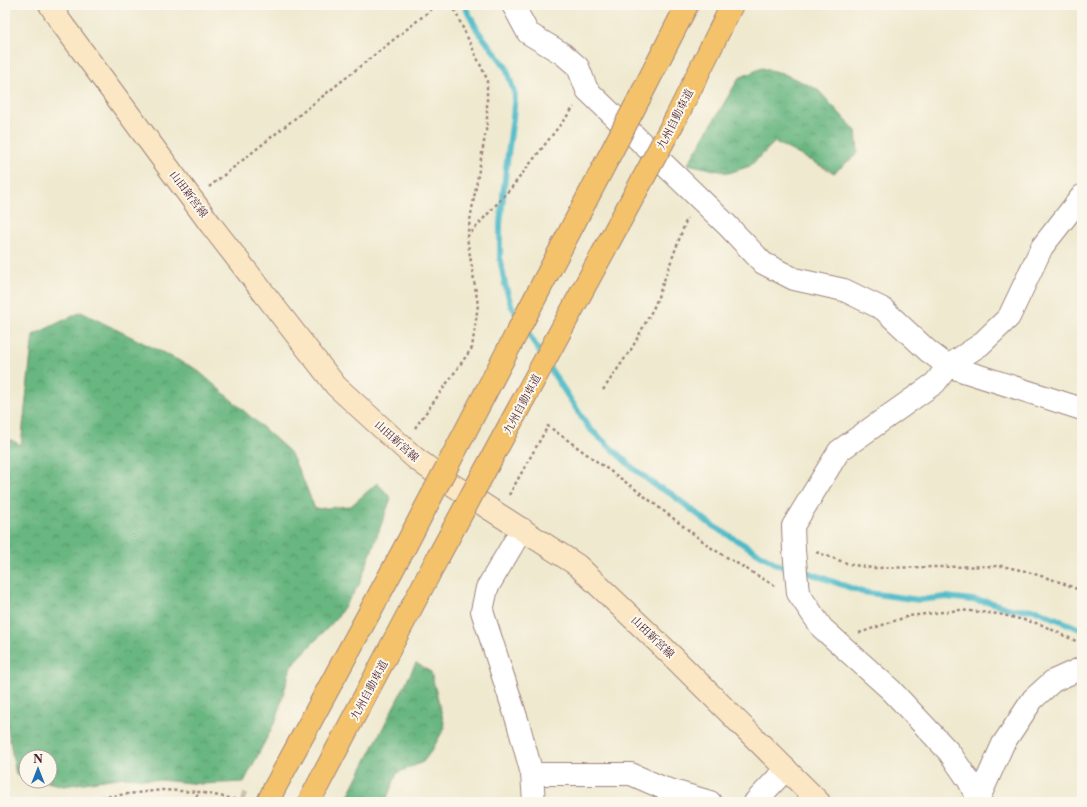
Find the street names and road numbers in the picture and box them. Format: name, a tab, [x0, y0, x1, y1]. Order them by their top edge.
street label: 九州自動車道	[654, 86, 696, 152]
street label: 山田新宮線	[167, 168, 211, 220]
street label: 九州自動車道	[500, 372, 544, 436]
street label: 山田新宮線	[372, 417, 422, 465]
street label: 山田新宮線	[628, 613, 678, 661]
street label: 九州自動車道	[347, 658, 391, 722]

